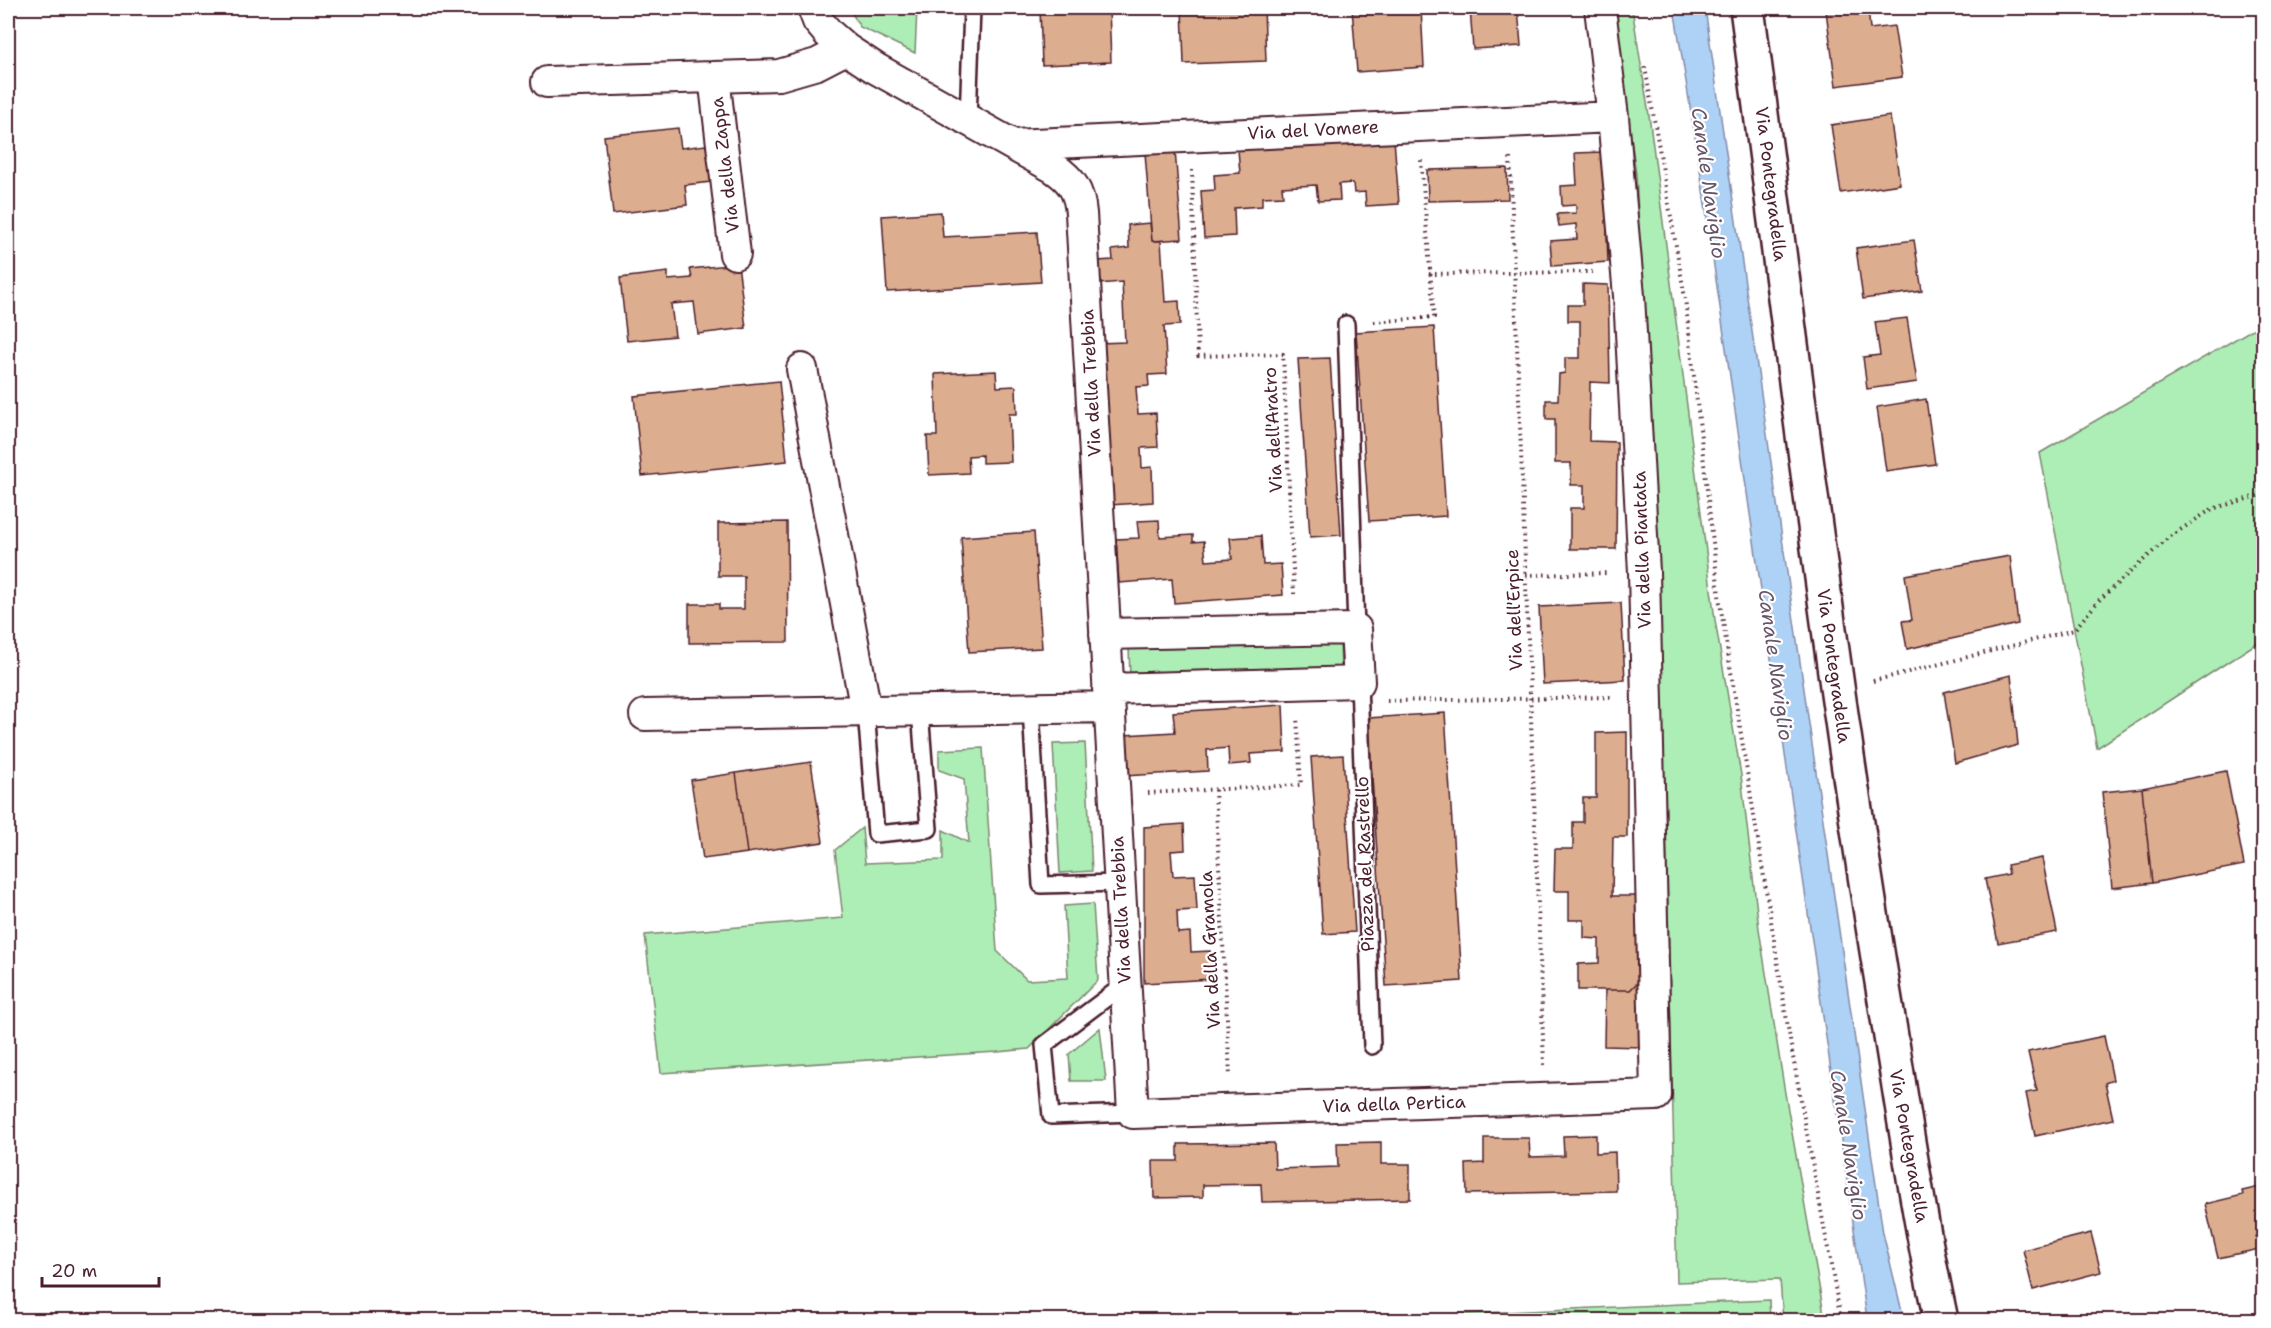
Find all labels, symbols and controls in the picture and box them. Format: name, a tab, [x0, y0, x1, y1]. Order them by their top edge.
street label: Via della Zappa	[705, 96, 745, 234]
street label: Via Pontegradella	[1750, 105, 1792, 263]
water label: Canale Naviglio	[1686, 106, 1732, 260]
street label: Via del Vomere	[1247, 115, 1379, 145]
street label: Via della Trebbia	[1075, 309, 1107, 457]
street label: Via dell'Aratro	[1258, 367, 1288, 493]
street label: Via della Piantata	[1627, 471, 1657, 629]
street label: Via dell'Erpice	[1500, 549, 1528, 671]
street label: Via Pontegradella	[1811, 587, 1857, 745]
water label: Canale Naviglio	[1753, 588, 1799, 742]
street label: Piazza del Rastrello	[1350, 776, 1380, 952]
street label: Via della Trebbia	[1105, 836, 1137, 984]
street label: Via della Gramola	[1194, 870, 1226, 1030]
street label: Via Pontegradella	[1884, 1067, 1934, 1225]
water label: Canale Naviglio	[1824, 1068, 1874, 1222]
street label: Via della Pertica	[1322, 1090, 1466, 1118]
scale bar	[42, 1250, 159, 1288]
text: 20 m	[51, 1259, 97, 1283]

